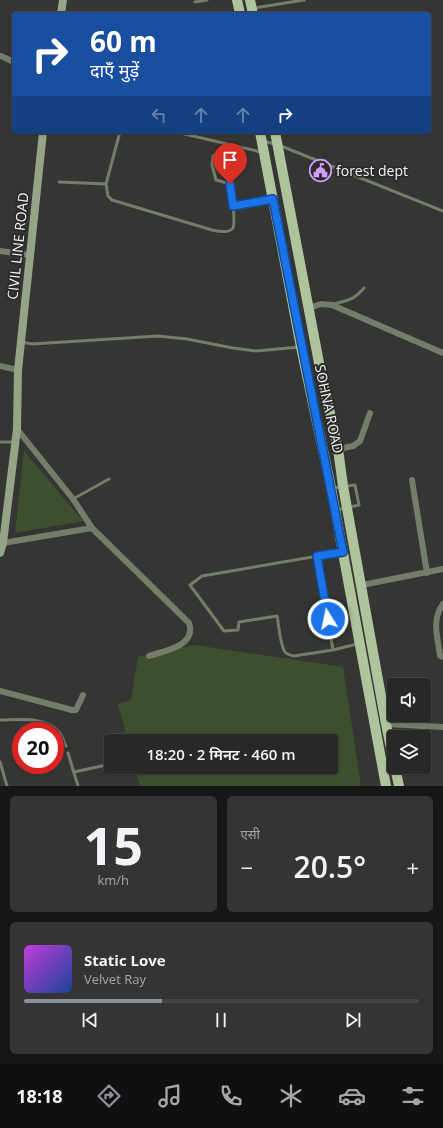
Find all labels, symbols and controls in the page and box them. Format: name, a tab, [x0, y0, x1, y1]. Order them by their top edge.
text: 60 m	[90, 22, 157, 60]
icon: right	[24, 28, 76, 80]
text: दाएँ मुड़ें	[90, 58, 139, 82]
icon: left	[148, 104, 170, 126]
icon: ahead	[190, 104, 212, 126]
icon: ahead	[232, 104, 254, 126]
icon: right	[274, 104, 296, 126]
pin	[213, 143, 247, 184]
icon: arrive	[219, 149, 241, 171]
public building icon: forest dept	[308, 158, 334, 184]
place label: forest dept	[336, 161, 408, 180]
street label: CIVIL LINE ROAD	[2, 191, 33, 300]
street label: SOHNA ROAD	[311, 363, 348, 455]
position arrow	[307, 598, 349, 640]
map controls	[387, 678, 431, 774]
button: sound	[387, 678, 431, 722]
speed limit sign: 20	[12, 722, 64, 774]
button: layers	[387, 730, 431, 774]
text: 18:20 · 2 मिनट · 460 m	[146, 744, 296, 764]
text: 15	[84, 809, 143, 880]
text: एसी	[241, 825, 260, 843]
text: 20.5°	[293, 846, 366, 887]
text: −	[241, 852, 253, 882]
text: +	[406, 852, 419, 882]
text: km/h	[97, 871, 129, 889]
text: Static Love	[84, 950, 166, 970]
text: Velvet Ray	[84, 970, 146, 988]
icon: previous	[79, 1009, 101, 1031]
icon: pause	[210, 1009, 232, 1031]
icon: next	[342, 1009, 364, 1031]
icon: directions	[95, 1082, 123, 1110]
icon: music	[156, 1082, 184, 1110]
icon: phone	[217, 1082, 245, 1110]
icon: climate	[277, 1082, 305, 1110]
icon: car	[338, 1082, 366, 1110]
icon: filters	[399, 1082, 427, 1110]
text: 18:18	[16, 1084, 63, 1108]

